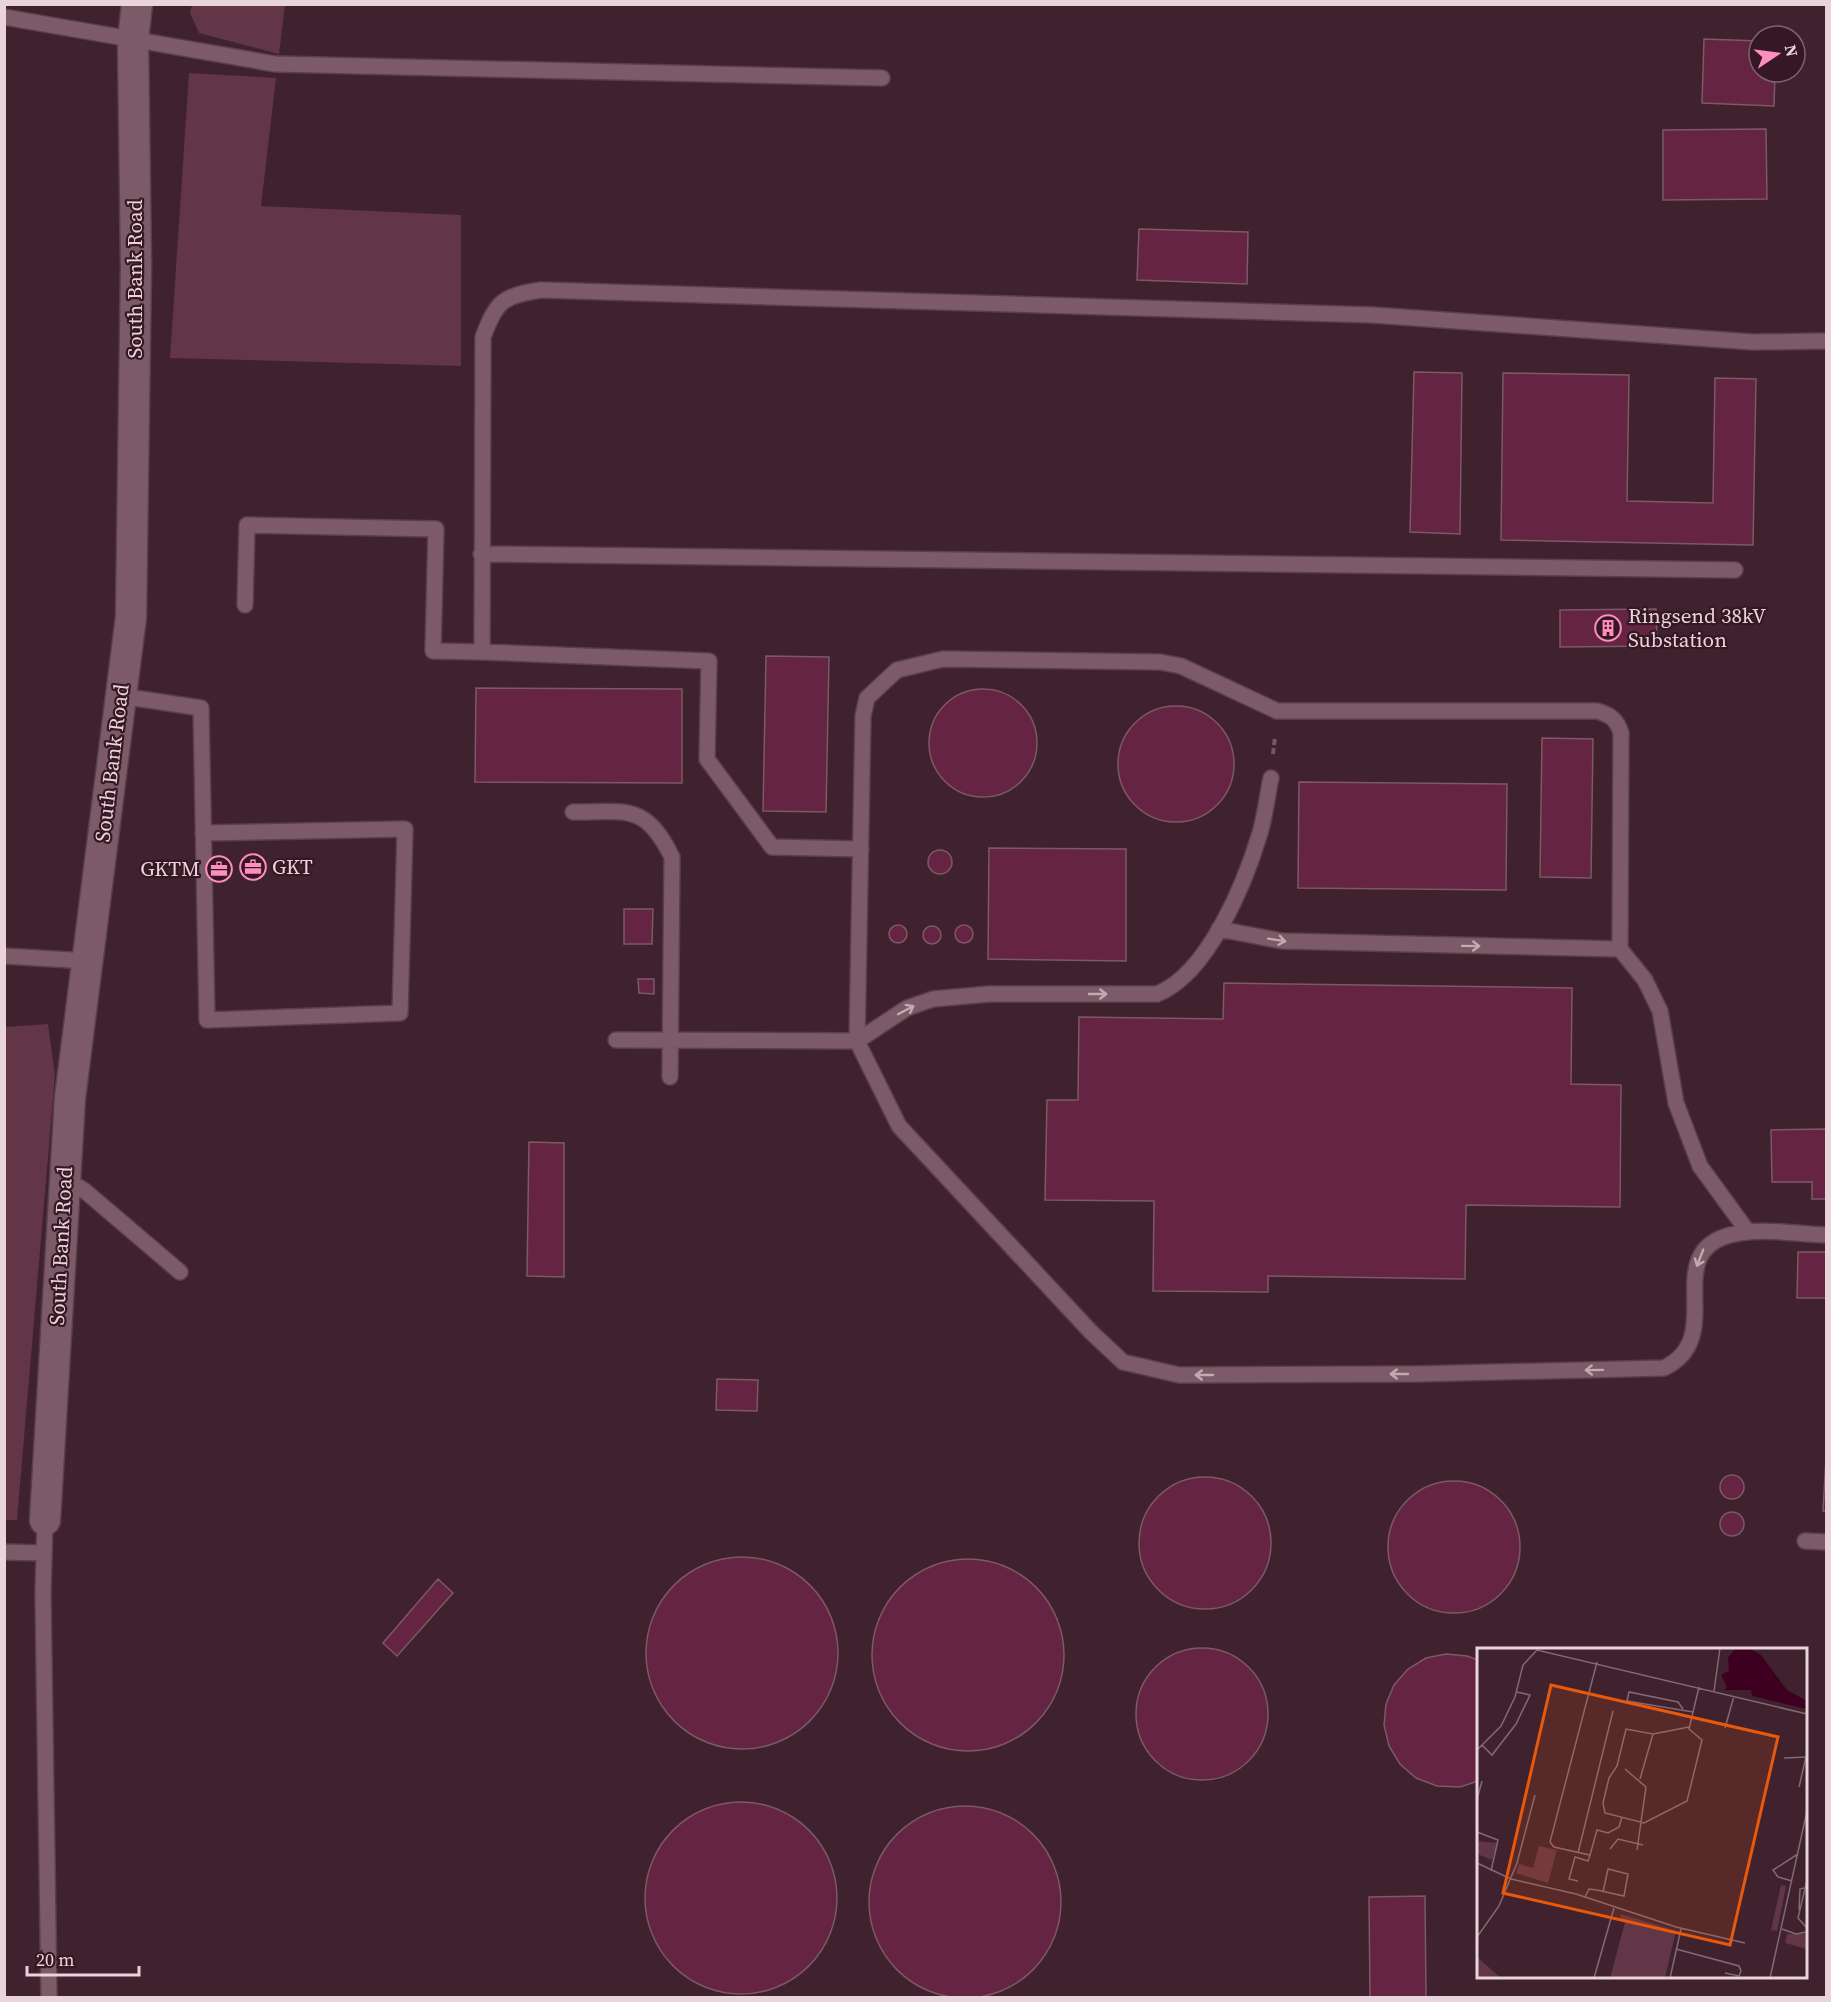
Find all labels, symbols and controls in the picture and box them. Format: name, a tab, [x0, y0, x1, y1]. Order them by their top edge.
north arrow	[1747, 24, 1807, 84]
text: N	[1780, 42, 1804, 59]
street label: South Bank Road	[120, 199, 149, 359]
place label: Ringsend 38kV Substation	[1628, 601, 1766, 654]
building icon: Ringsend 38kV Substation	[1593, 613, 1623, 643]
street label: South Bank Road	[87, 682, 136, 844]
office icon: GKT	[238, 852, 268, 882]
place label: GKT	[272, 852, 313, 881]
place label: GKTM	[140, 854, 200, 883]
office icon: GKTM	[204, 854, 234, 884]
one-way arrow	[1266, 934, 1286, 945]
one-way arrow	[1461, 940, 1481, 952]
one-way arrow	[1088, 988, 1108, 1000]
one-way arrow	[897, 1004, 914, 1016]
street label: South Bank Road	[42, 1166, 79, 1326]
one-way arrow	[1694, 1248, 1705, 1266]
one-way arrow	[1584, 1364, 1604, 1376]
one-way arrow	[1390, 1368, 1410, 1380]
one-way arrow	[1195, 1369, 1215, 1381]
inset map	[1477, 1648, 1807, 1978]
scale bar	[27, 1939, 140, 1977]
text: 20 m	[36, 1947, 74, 1972]

